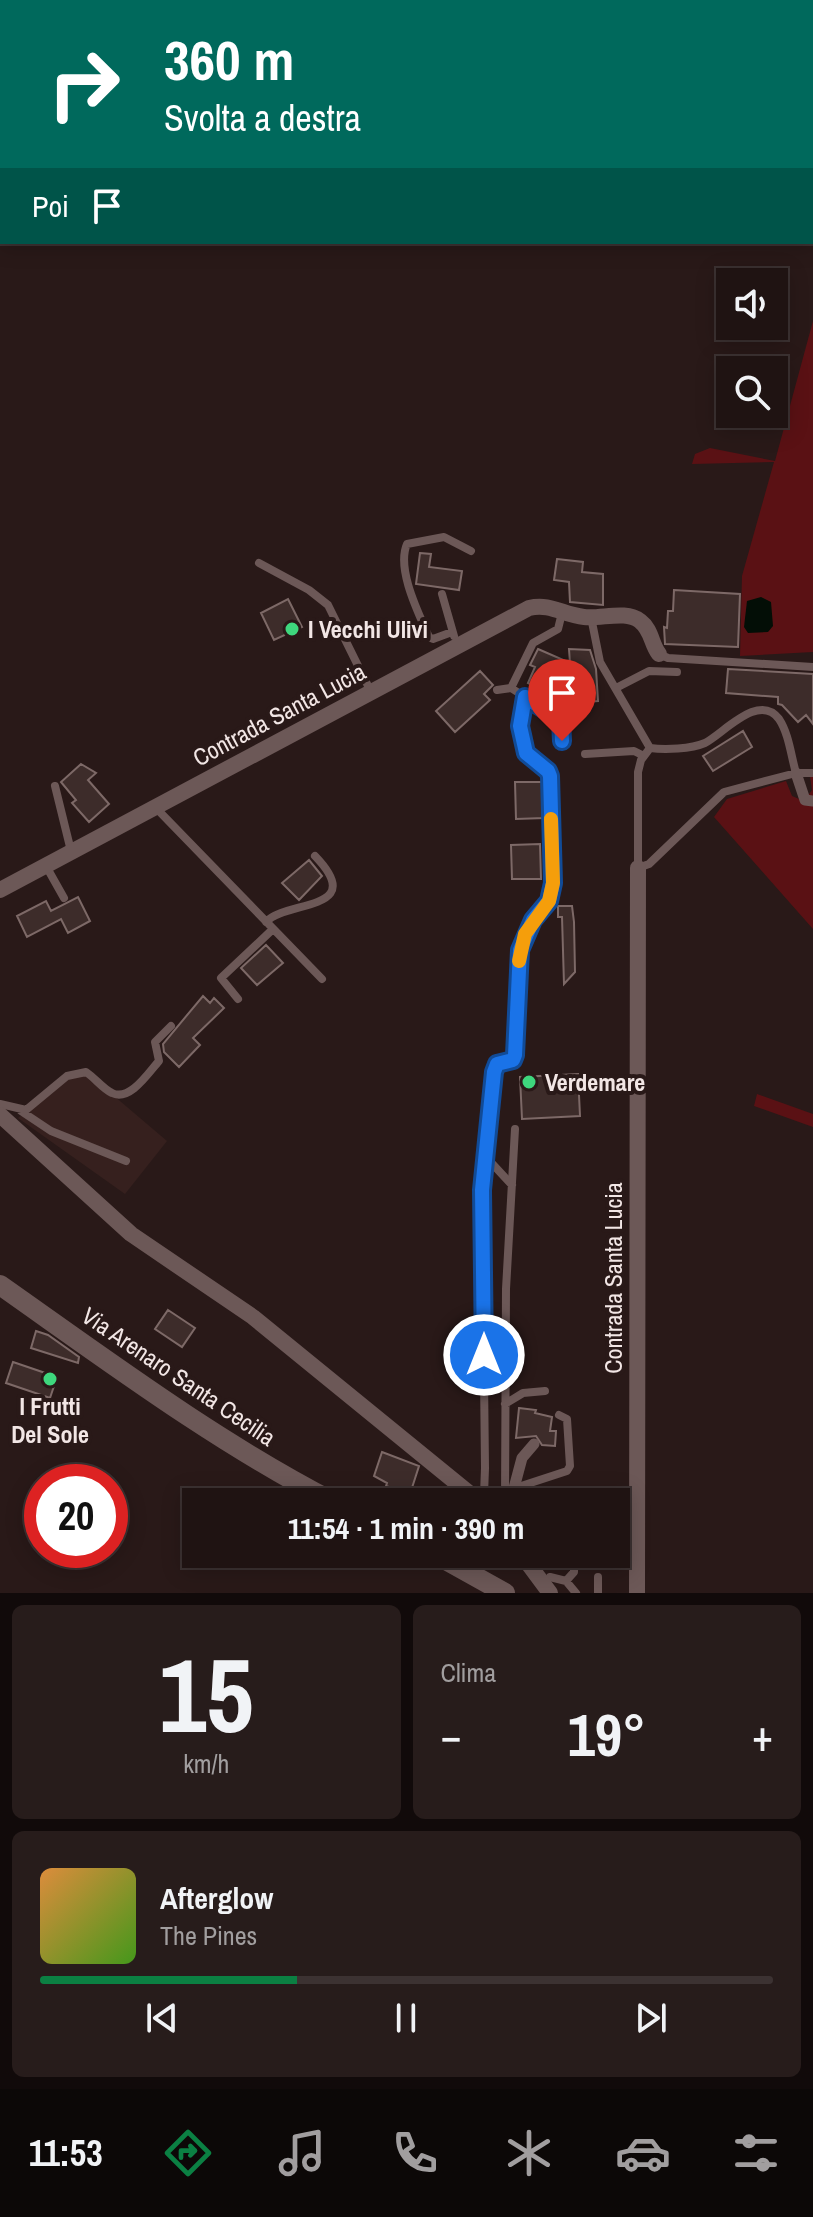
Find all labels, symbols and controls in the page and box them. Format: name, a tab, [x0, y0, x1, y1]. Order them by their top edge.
text: 360 m	[164, 22, 294, 97]
icon: right	[32, 32, 136, 136]
text: Svolta a destra	[164, 94, 361, 142]
icon: arrive	[85, 184, 129, 228]
text: Poi	[32, 186, 69, 226]
map controls	[716, 268, 788, 428]
button: sound	[716, 268, 788, 340]
button: search	[716, 356, 788, 428]
place label: I Vecchi Ulivi	[308, 613, 428, 645]
marker: I Vecchi Ulivi	[283, 620, 301, 638]
street label: Contrada Santa Lucia	[187, 655, 371, 773]
pin	[528, 659, 596, 741]
icon: arrive	[540, 671, 584, 715]
place label: Verdemare	[545, 1066, 645, 1098]
marker: Verdemare	[520, 1073, 538, 1091]
street label: Contrada Santa Lucia	[597, 1182, 629, 1374]
street label: Via Arenaro Santa Cecilia	[76, 1299, 282, 1453]
position arrow	[442, 1313, 526, 1397]
marker: I Frutti Del Sole	[41, 1370, 59, 1388]
place label: I Frutti Del Sole	[11, 1390, 89, 1450]
speed limit sign: 20	[24, 1464, 128, 1568]
text: 11:54 · 1 min · 390 m	[288, 1508, 524, 1548]
text: 15	[159, 1624, 254, 1764]
text: Clima	[441, 1655, 496, 1690]
text: 19°	[567, 1694, 646, 1775]
text: −	[441, 1705, 462, 1765]
text: +	[752, 1705, 773, 1765]
text: km/h	[183, 1746, 229, 1781]
text: Afterglow	[160, 1878, 273, 1918]
text: The Pines	[160, 1918, 257, 1953]
icon: previous	[140, 1996, 184, 2040]
icon: pause	[384, 1996, 428, 2040]
icon: next	[629, 1996, 673, 2040]
icon: directions	[160, 2125, 216, 2181]
icon: music	[274, 2125, 330, 2181]
icon: phone	[387, 2125, 443, 2181]
icon: climate	[501, 2125, 557, 2181]
icon: car	[615, 2125, 671, 2181]
icon: filters	[728, 2125, 784, 2181]
text: 11:53	[29, 2129, 103, 2177]

